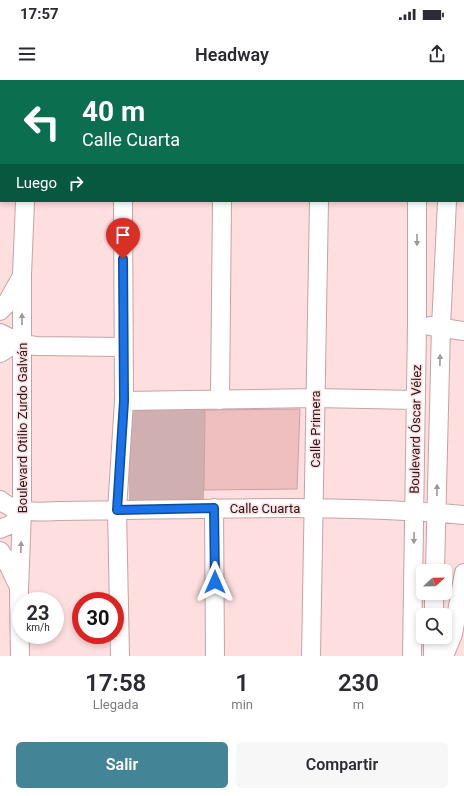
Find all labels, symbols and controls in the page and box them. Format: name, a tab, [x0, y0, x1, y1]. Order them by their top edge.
text: 17:57	[20, 5, 59, 23]
icon: menu	[16, 43, 38, 65]
icon: share	[426, 43, 448, 65]
text: Headway	[195, 44, 269, 65]
text: 40 m	[82, 95, 145, 128]
icon: left	[16, 96, 68, 148]
text: Calle Cuarta	[82, 129, 180, 150]
icon: right	[65, 172, 87, 194]
text: Luego	[16, 174, 57, 192]
pin	[106, 218, 140, 259]
icon: arrive	[112, 224, 134, 246]
one-way arrow	[414, 234, 420, 247]
one-way arrow	[19, 312, 25, 325]
street label: Boulevard Otilio Zurdo Galván	[15, 343, 30, 513]
one-way arrow	[437, 353, 443, 366]
street label: Boulevard Óscar Vélez	[407, 364, 424, 494]
street label: Calle Primera	[308, 390, 323, 468]
one-way arrow	[434, 484, 441, 496]
street label: Calle Cuarta	[230, 501, 300, 516]
one-way arrow	[410, 532, 417, 544]
one-way arrow	[18, 540, 24, 553]
position arrow	[194, 561, 236, 603]
north arrow	[416, 564, 452, 600]
map controls	[416, 564, 452, 644]
speed limit sign: 30	[72, 592, 124, 644]
text: 23	[27, 601, 49, 625]
button: search	[416, 608, 452, 644]
text: km/h	[26, 622, 50, 633]
text: 17:58	[85, 669, 146, 697]
text: 1	[235, 669, 249, 697]
text: 230	[338, 669, 379, 697]
text: Llegada	[93, 697, 139, 712]
text: min	[231, 697, 253, 712]
text: m	[353, 697, 364, 712]
button: Salir	[16, 742, 228, 788]
button: Compartir	[236, 742, 448, 788]

